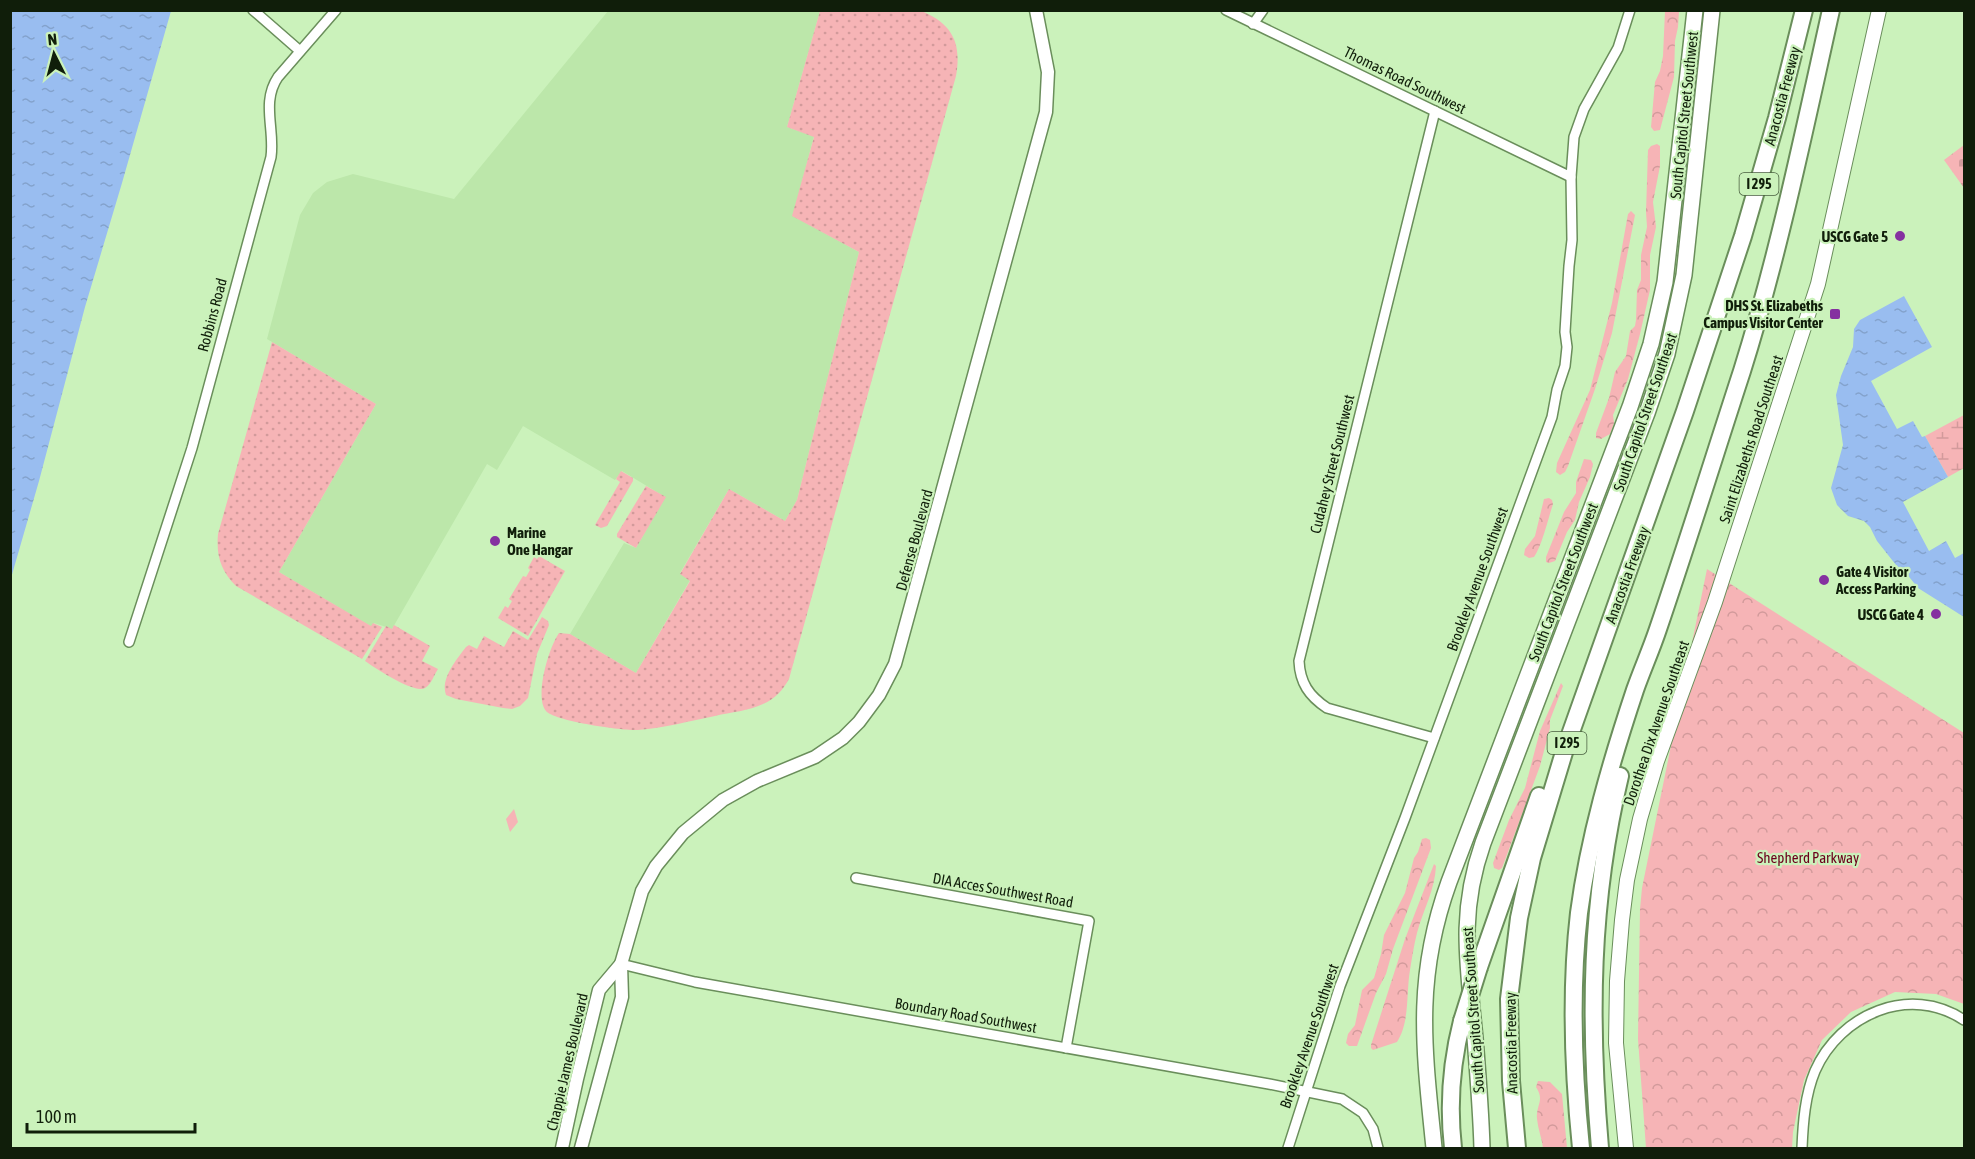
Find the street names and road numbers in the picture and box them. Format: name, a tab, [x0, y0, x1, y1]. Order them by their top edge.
street label: South Capitol Street Southwest	[1667, 30, 1701, 200]
street label: Thomas Road Southwest	[1341, 43, 1469, 117]
street label: Anacostia Freeway	[1761, 45, 1803, 147]
road number: I 295	[1740, 173, 1778, 195]
street label: Robbins Road	[194, 276, 230, 354]
street label: South Capitol Street Southeast	[1610, 331, 1680, 493]
street label: Saint Elizabeths Road Southeast	[1716, 353, 1786, 525]
street label: Cudahey Street Southwest	[1306, 393, 1358, 535]
street label: Defense Boulevard	[892, 488, 936, 592]
street label: South Capitol Street Southwest	[1525, 500, 1601, 664]
street label: Brookley Avenue Southwest	[1443, 505, 1511, 653]
street label: Anacostia Freeway	[1602, 524, 1652, 626]
street label: Dorothea Dix Avenue Southeast	[1620, 638, 1692, 808]
road number: I 295	[1548, 732, 1586, 754]
street label: DIA Acces Southwest Road	[931, 869, 1075, 911]
street label: South Capitol Street Southeast	[1459, 926, 1487, 1094]
street label: Brookley Avenue Southwest	[1276, 961, 1342, 1111]
street label: Chappie James Boulevard	[543, 992, 591, 1132]
street label: Anacostia Freeway	[1502, 992, 1520, 1094]
street label: Boundary Road Southwest	[894, 994, 1038, 1036]

